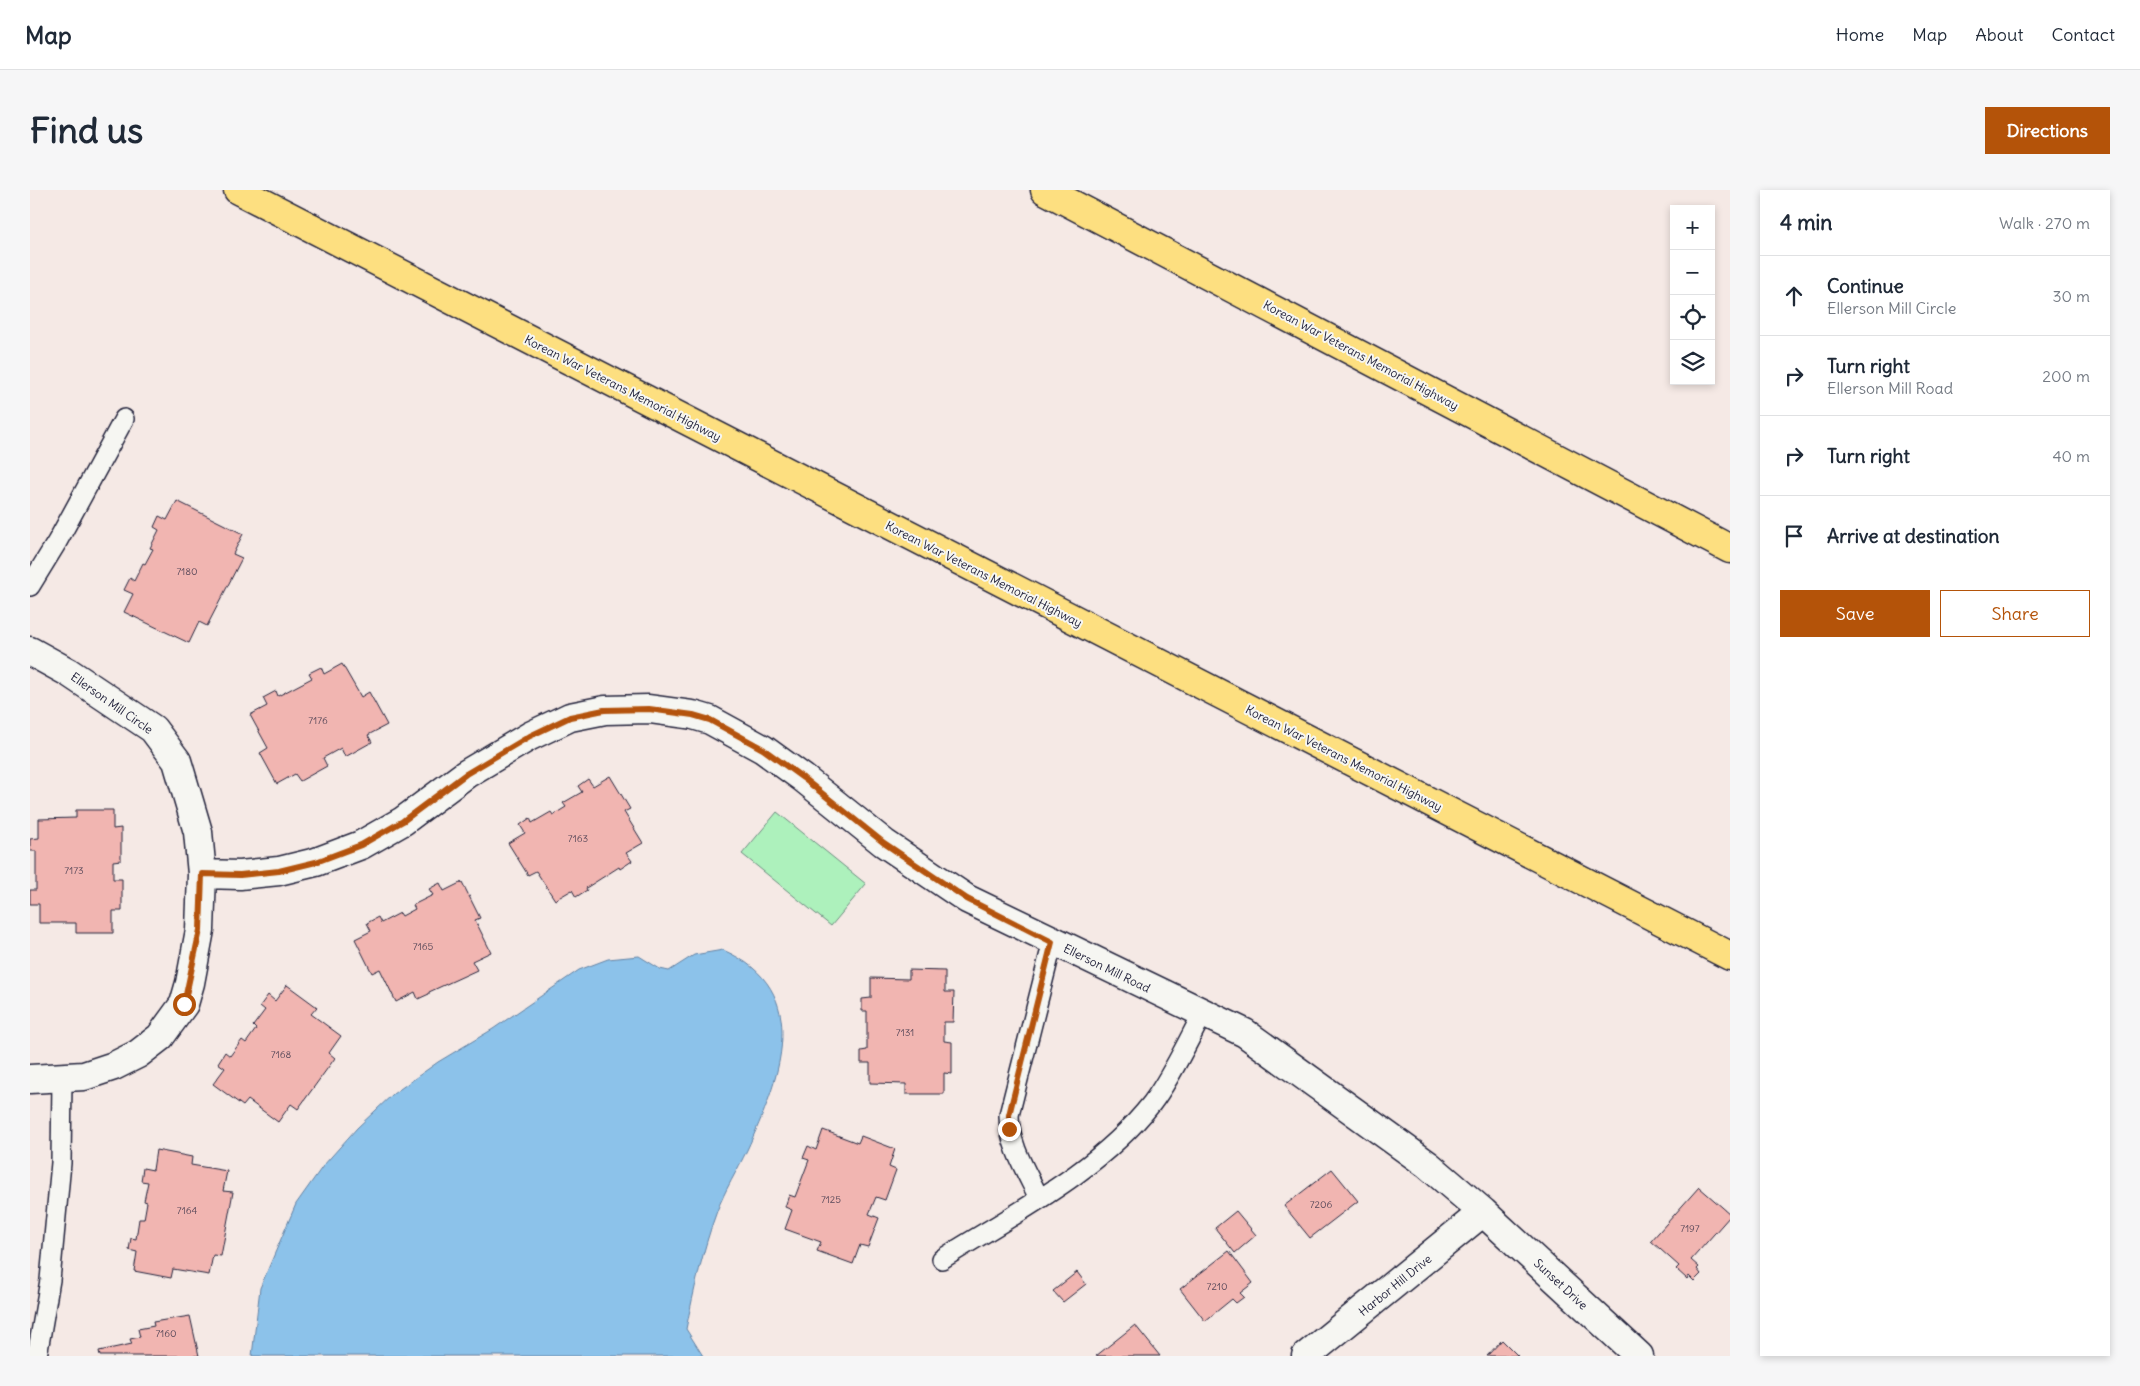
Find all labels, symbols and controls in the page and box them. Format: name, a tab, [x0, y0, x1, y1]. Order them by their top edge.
text: Map	[25, 20, 72, 50]
text: Home	[1836, 23, 1884, 46]
text: Map	[1912, 23, 1947, 46]
text: About	[1975, 23, 2023, 46]
text: Contact	[2051, 23, 2115, 46]
button: Directions	[1985, 107, 2110, 154]
text: Find us	[30, 108, 143, 152]
map controls	[1670, 205, 1715, 385]
button: +	[1670, 205, 1715, 250]
text: 4 min	[1780, 209, 1832, 236]
text: Walk · 270 m	[1999, 213, 2090, 233]
button: −	[1670, 250, 1715, 295]
text: Continue	[1827, 274, 1904, 298]
icon: ahead	[1780, 282, 1808, 310]
text: 30 m	[2053, 286, 2090, 306]
button: locate	[1670, 295, 1715, 340]
street label: Korean War Veterans Memorial Highway	[1261, 297, 1461, 413]
text: Ellerson Mill Circle	[1827, 298, 1956, 318]
street label: Korean War Veterans Memorial Highway	[522, 332, 724, 444]
button: layers	[1670, 340, 1715, 385]
text: Turn right	[1827, 354, 1910, 378]
icon: right	[1780, 362, 1808, 390]
text: 200 m	[2042, 366, 2090, 386]
text: Ellerson Mill Road	[1827, 378, 1953, 398]
icon: right	[1780, 442, 1808, 470]
text: Turn right	[1827, 444, 1910, 468]
text: 40 m	[2052, 446, 2090, 466]
street label: Korean War Veterans Memorial Highway	[883, 518, 1085, 630]
icon: arrive	[1780, 522, 1808, 550]
text: Arrive at destination	[1827, 524, 2000, 548]
house number: 7180	[176, 565, 198, 578]
button: Save	[1780, 590, 1930, 637]
button: Share	[1940, 590, 2090, 637]
street label: Ellerson Mill Circle	[68, 669, 156, 737]
street label: Korean War Veterans Memorial Highway	[1243, 702, 1445, 814]
house number: 7176	[308, 714, 328, 727]
house number: 7163	[568, 832, 588, 845]
house number: 7173	[64, 864, 84, 877]
house number: 7165	[413, 940, 433, 953]
street label: Ellerson Mill Road	[1061, 941, 1153, 995]
route start	[173, 993, 196, 1016]
house number: 7131	[896, 1026, 914, 1039]
house number: 7168	[271, 1048, 291, 1061]
route end	[998, 1118, 1021, 1141]
house number: 7125	[821, 1193, 841, 1206]
house number: 7206	[1310, 1198, 1333, 1211]
house number: 7164	[177, 1204, 197, 1217]
house number: 7197	[1680, 1222, 1700, 1235]
street label: Harbor Hill Drive	[1356, 1251, 1434, 1319]
street label: Sunset Drive	[1531, 1255, 1591, 1313]
house number: 7210	[1207, 1280, 1227, 1293]
house number: 7160	[155, 1327, 177, 1340]

